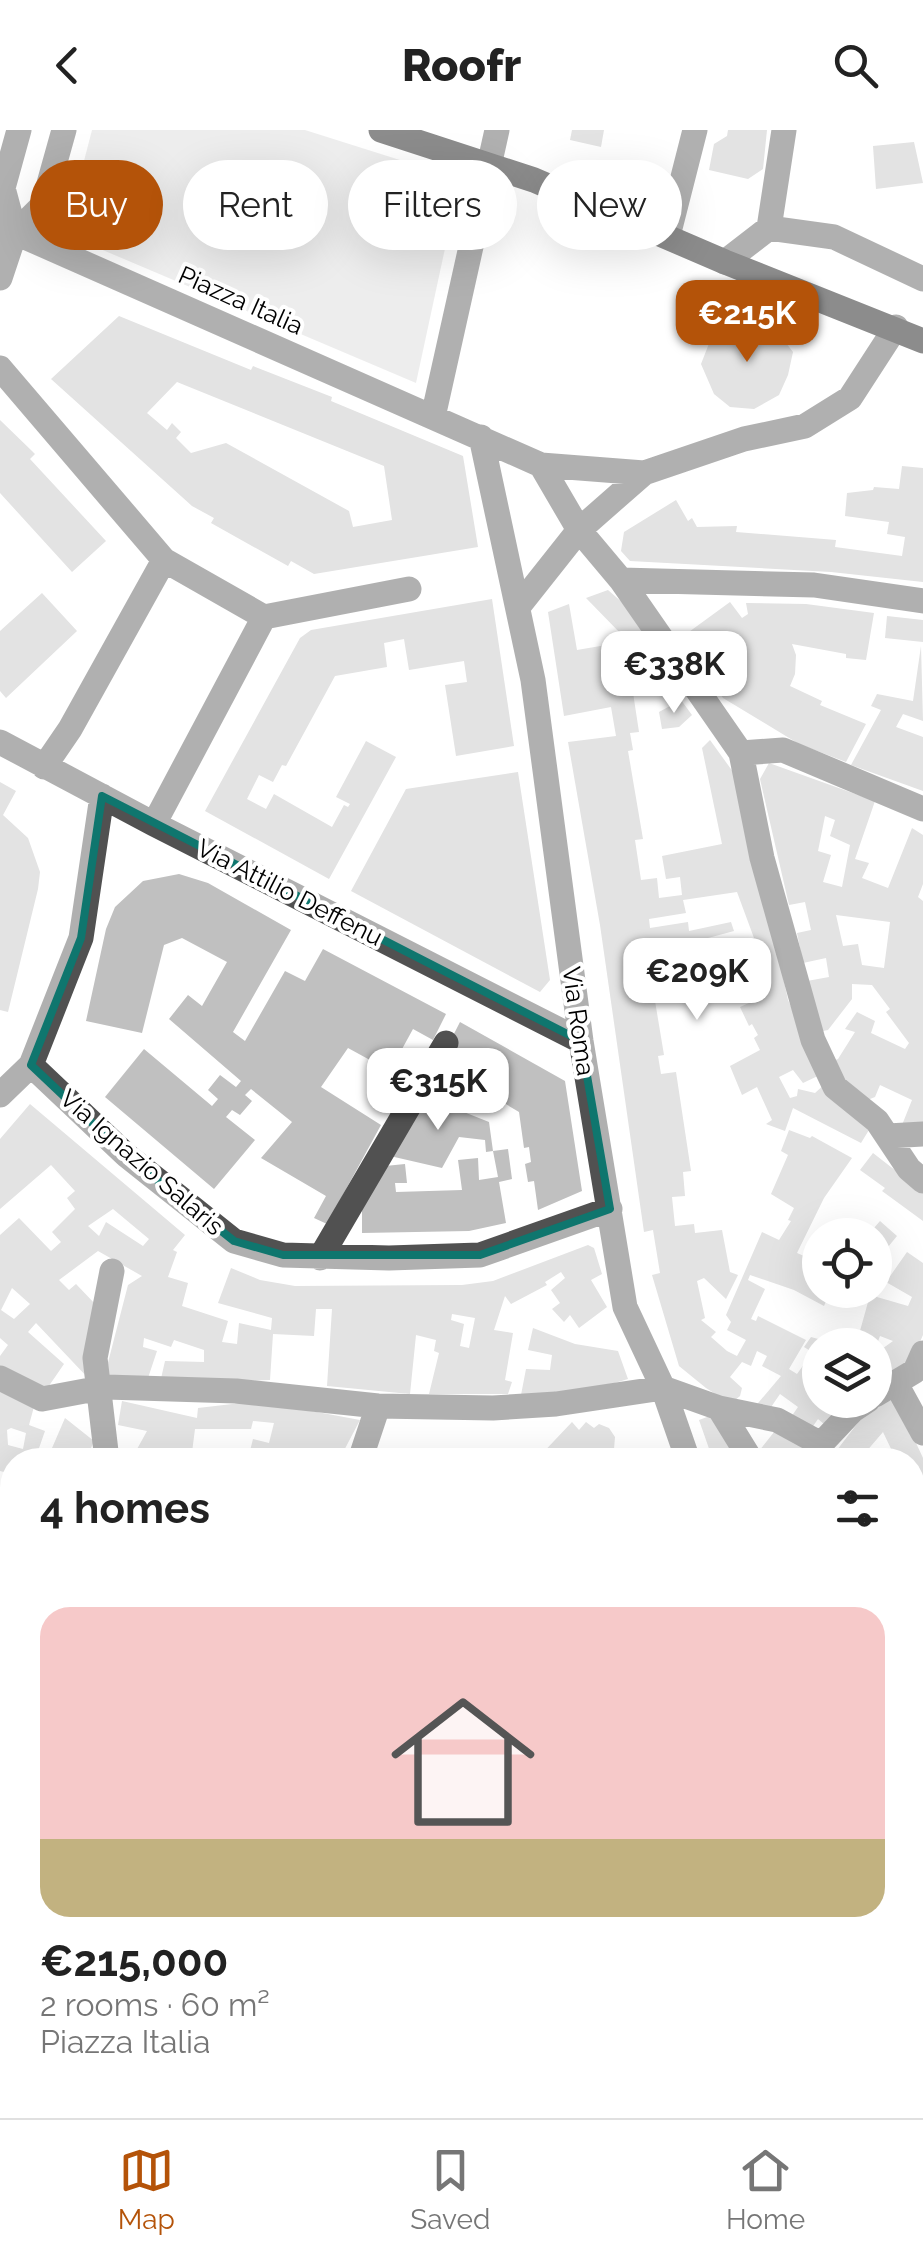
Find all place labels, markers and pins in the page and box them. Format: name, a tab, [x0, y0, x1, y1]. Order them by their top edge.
pin: €215K	[677, 280, 817, 365]
pin: €338K	[604, 631, 744, 716]
pin: €209K	[627, 938, 767, 1023]
pin: €315K	[368, 1048, 508, 1133]

